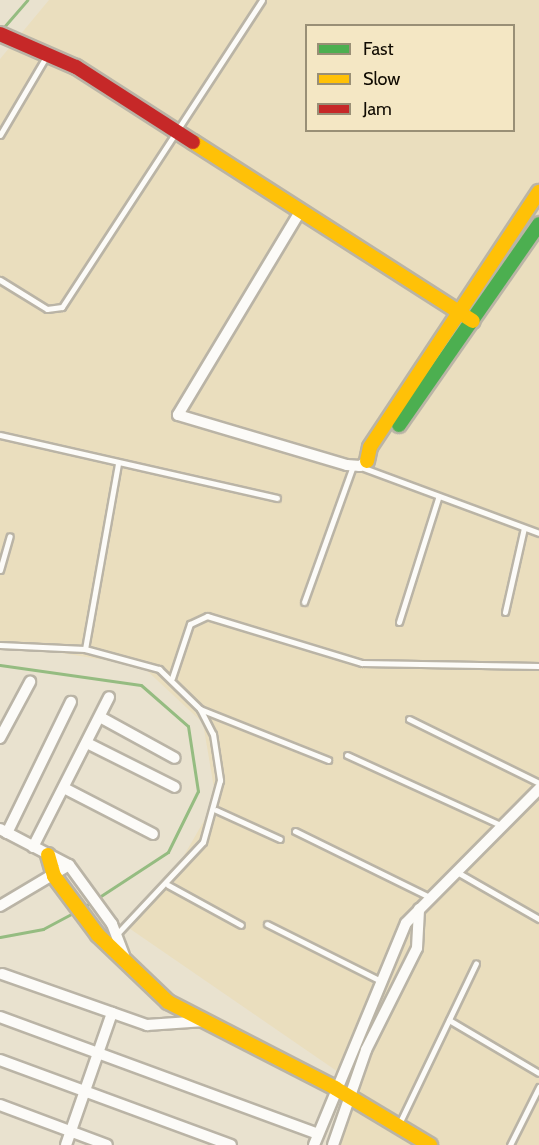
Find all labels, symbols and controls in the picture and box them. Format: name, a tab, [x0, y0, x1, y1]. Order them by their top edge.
legend	[305, 24, 515, 132]
text: Fast	[363, 38, 394, 60]
text: Slow	[363, 68, 400, 90]
text: Jam	[363, 98, 392, 120]

